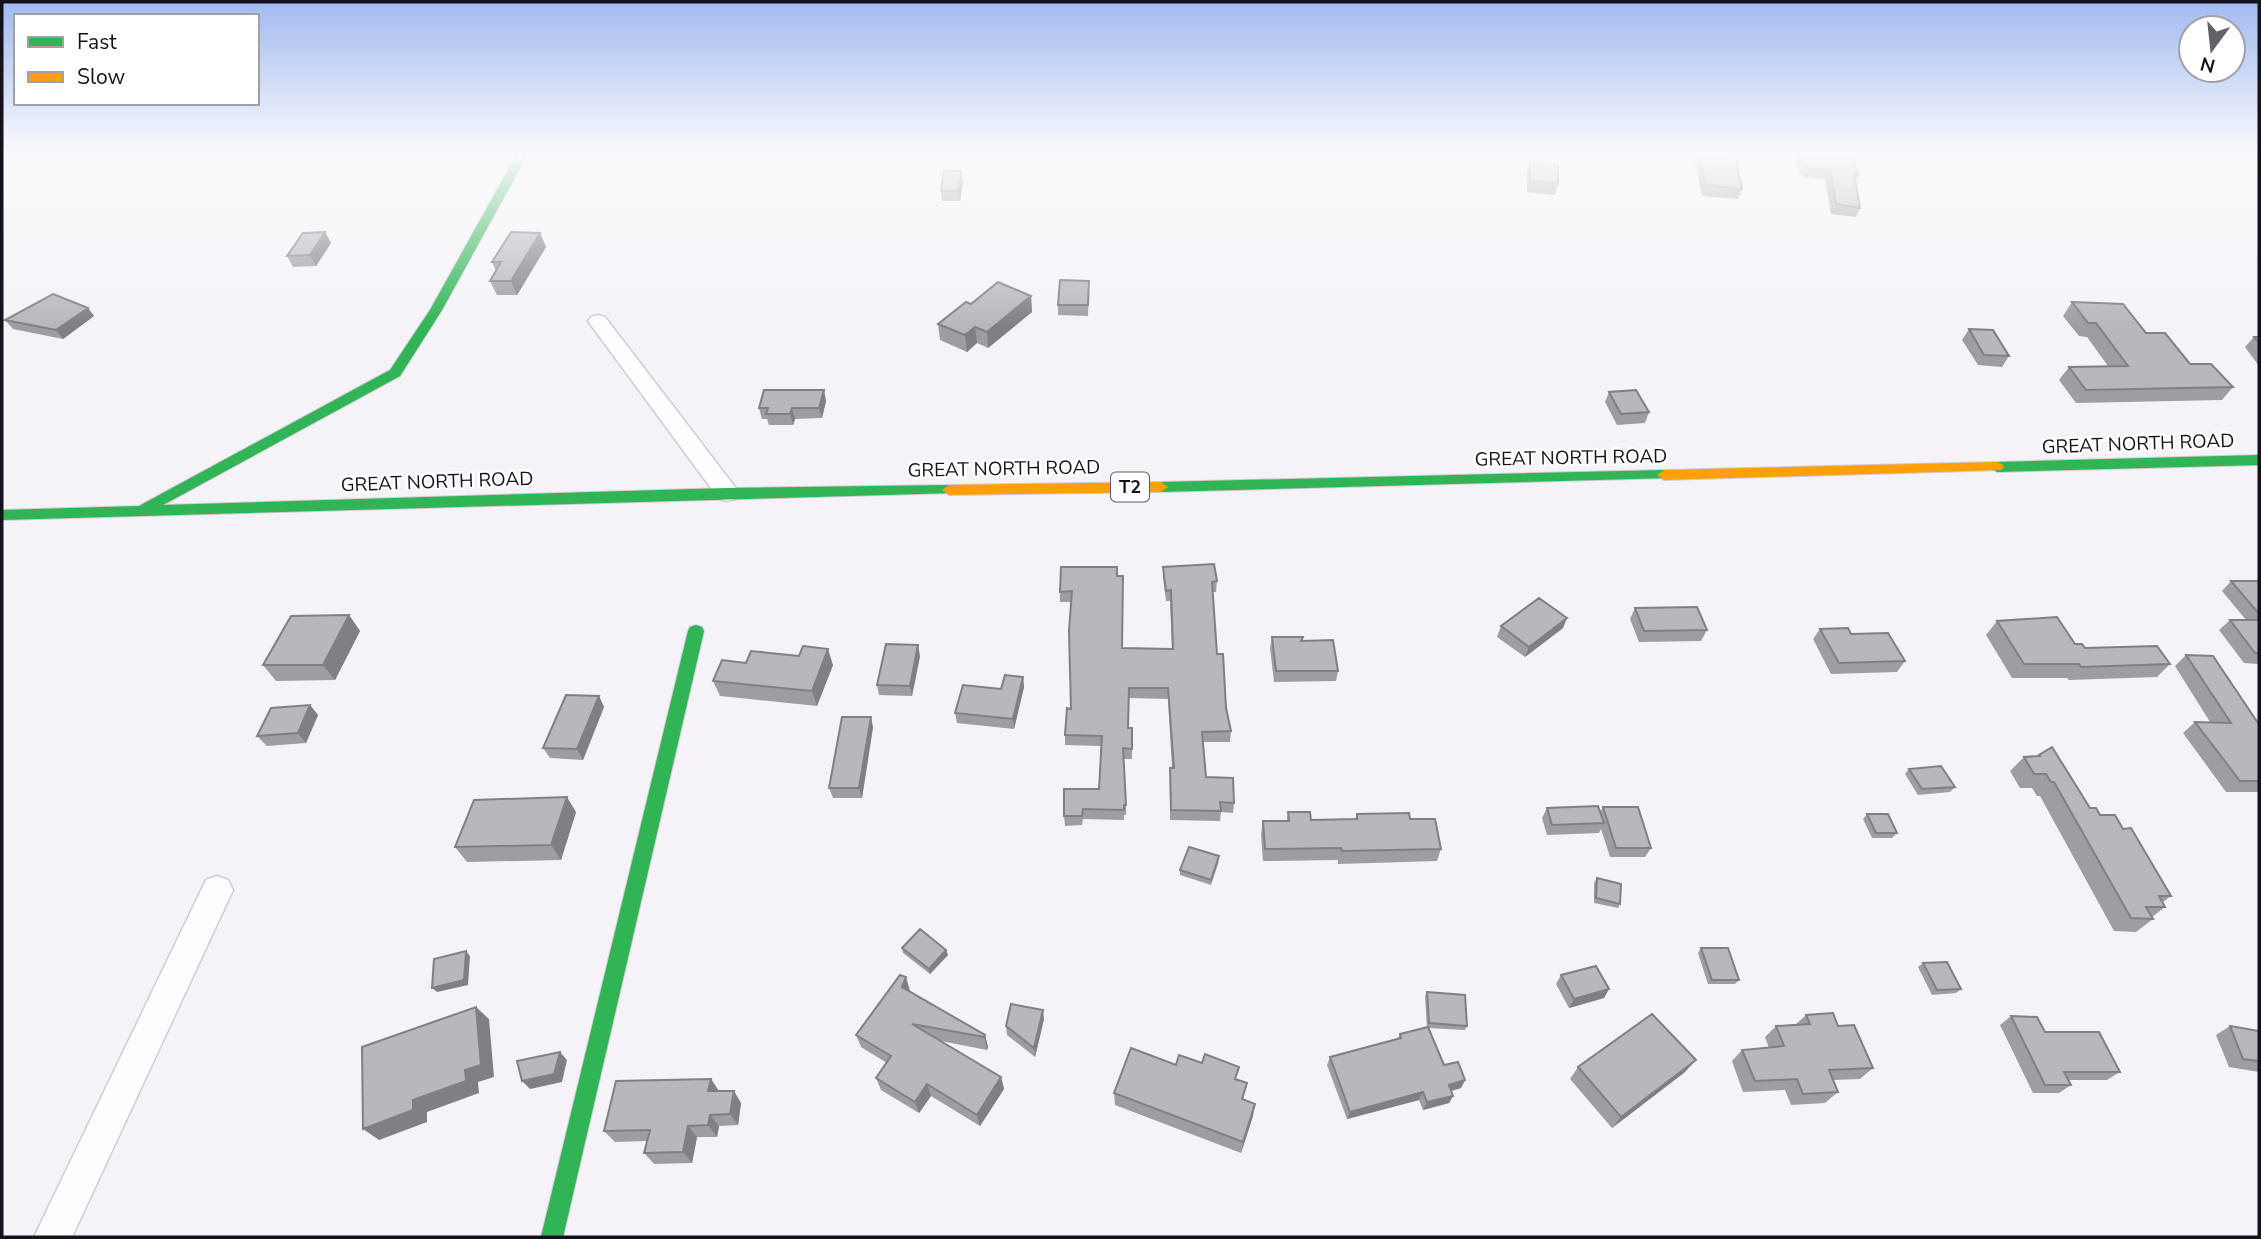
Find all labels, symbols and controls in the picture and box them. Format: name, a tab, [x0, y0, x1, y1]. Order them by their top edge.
legend	[14, 14, 259, 105]
north arrow	[2177, 14, 2247, 84]
text: Fast	[77, 28, 117, 56]
text: N	[2198, 50, 2218, 79]
text: Slow	[77, 63, 126, 91]
street label: GREAT NORTH ROAD	[2041, 428, 2235, 460]
street label: GREAT NORTH ROAD	[1474, 443, 1668, 473]
street label: GREAT NORTH ROAD	[907, 454, 1101, 484]
street label: GREAT NORTH ROAD	[340, 466, 534, 498]
road number: T2	[1111, 472, 1149, 502]

